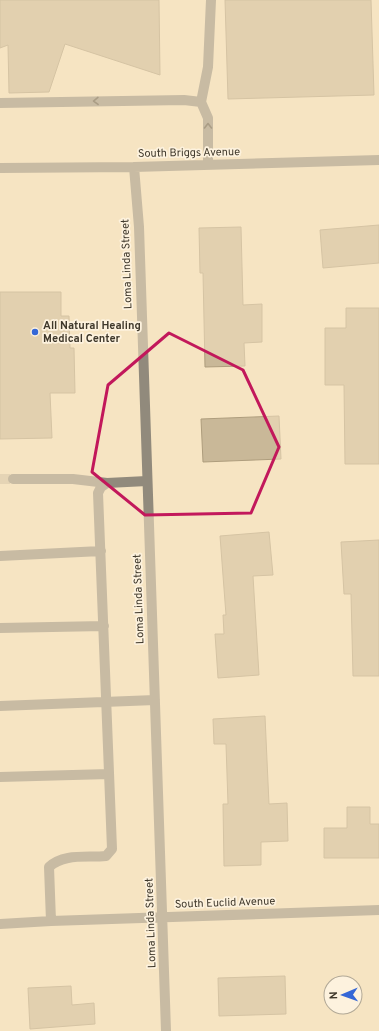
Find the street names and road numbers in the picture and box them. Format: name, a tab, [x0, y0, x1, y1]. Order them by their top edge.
street label: South Briggs Avenue	[138, 145, 240, 161]
street label: Loma Linda Street	[118, 219, 136, 309]
street label: Loma Linda Street	[130, 554, 148, 644]
street label: Loma Linda Street	[142, 878, 160, 968]
street label: South Euclid Avenue	[175, 894, 276, 912]

